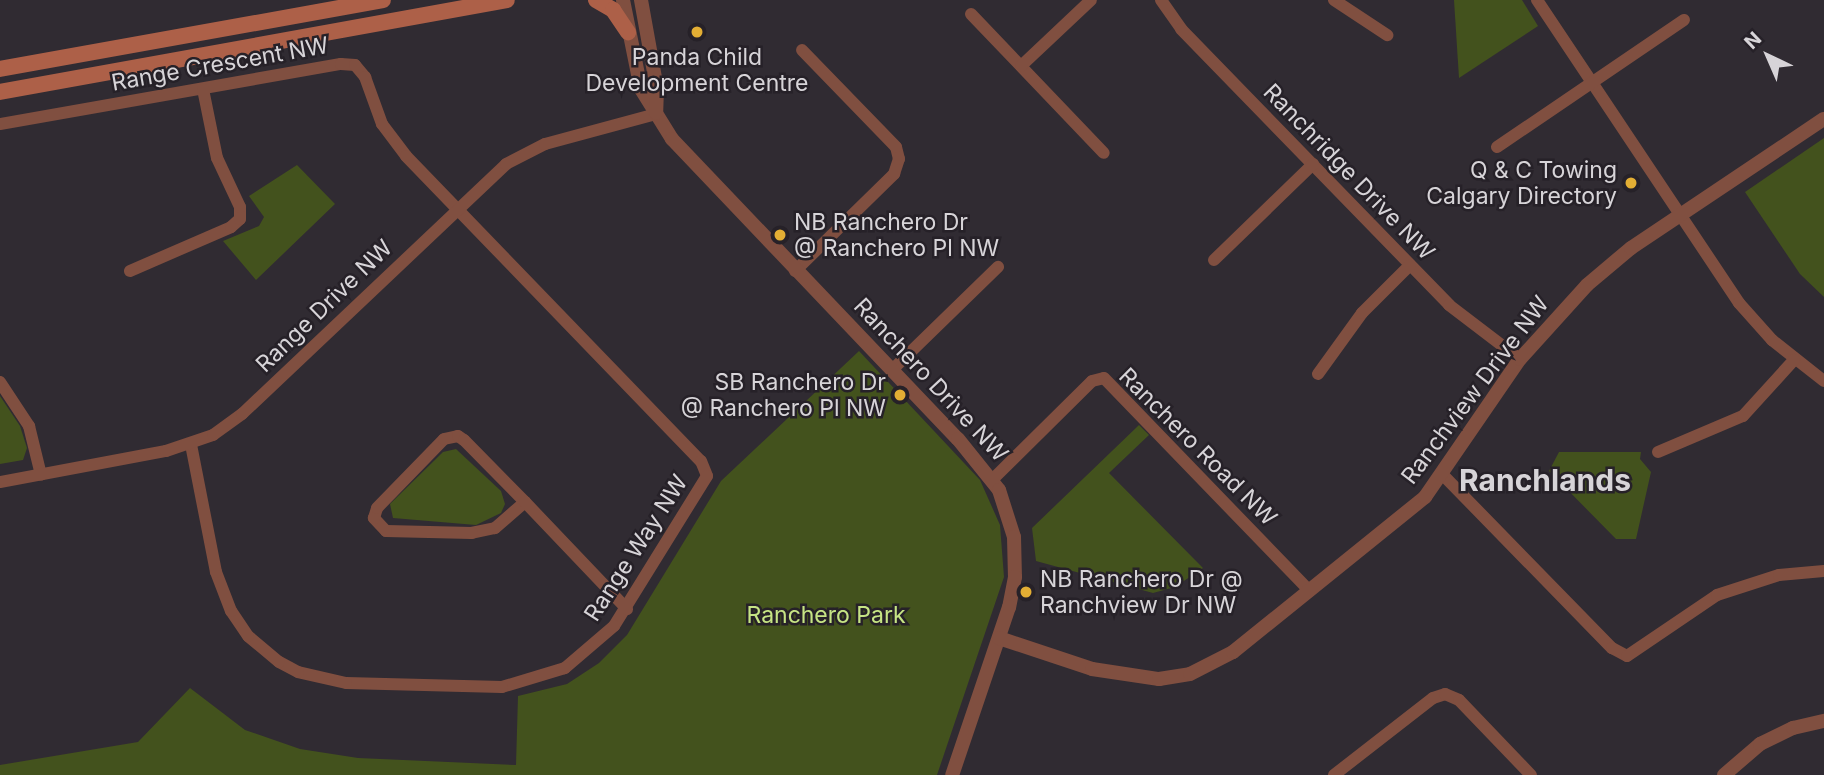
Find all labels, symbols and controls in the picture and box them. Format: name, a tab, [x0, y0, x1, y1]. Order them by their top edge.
north arrow	[1733, 21, 1803, 91]
marker: Panda Child Development Centre	[689, 24, 705, 40]
text: N	[1740, 27, 1766, 54]
street label: Range Crescent NW	[109, 31, 331, 97]
place label: Panda Child Development Centre	[585, 43, 809, 97]
street label: Ranchridge Drive NW	[1258, 78, 1440, 266]
place label: Q & C Towing Calgary Directory	[1426, 156, 1617, 210]
marker: Q & C Towing Calgary Directory	[1623, 175, 1639, 191]
place label: NB Ranchero Dr @ Ranchero Pl NW	[794, 208, 999, 262]
marker: NB Ranchero Dr @ Ranchero Pl NW	[772, 227, 788, 243]
street label: Range Drive NW	[250, 234, 398, 378]
street label: Ranchview Drive NW	[1395, 291, 1555, 489]
street label: Ranchero Drive NW	[848, 293, 1014, 467]
street label: Ranchero Road NW	[1113, 362, 1283, 532]
place label: SB Ranchero Dr @ Ranchero Pl NW	[681, 368, 886, 422]
marker: SB Ranchero Dr @ Ranchero Pl NW	[892, 387, 908, 403]
district label: Ranchlands	[1459, 462, 1631, 498]
street label: Range Way NW	[579, 470, 693, 626]
place label: NB Ranchero Dr @ Ranchview Dr NW	[1040, 565, 1243, 619]
marker: NB Ranchero Dr @ Ranchview Dr NW	[1018, 584, 1034, 600]
park label: Ranchero Park	[746, 601, 906, 629]

